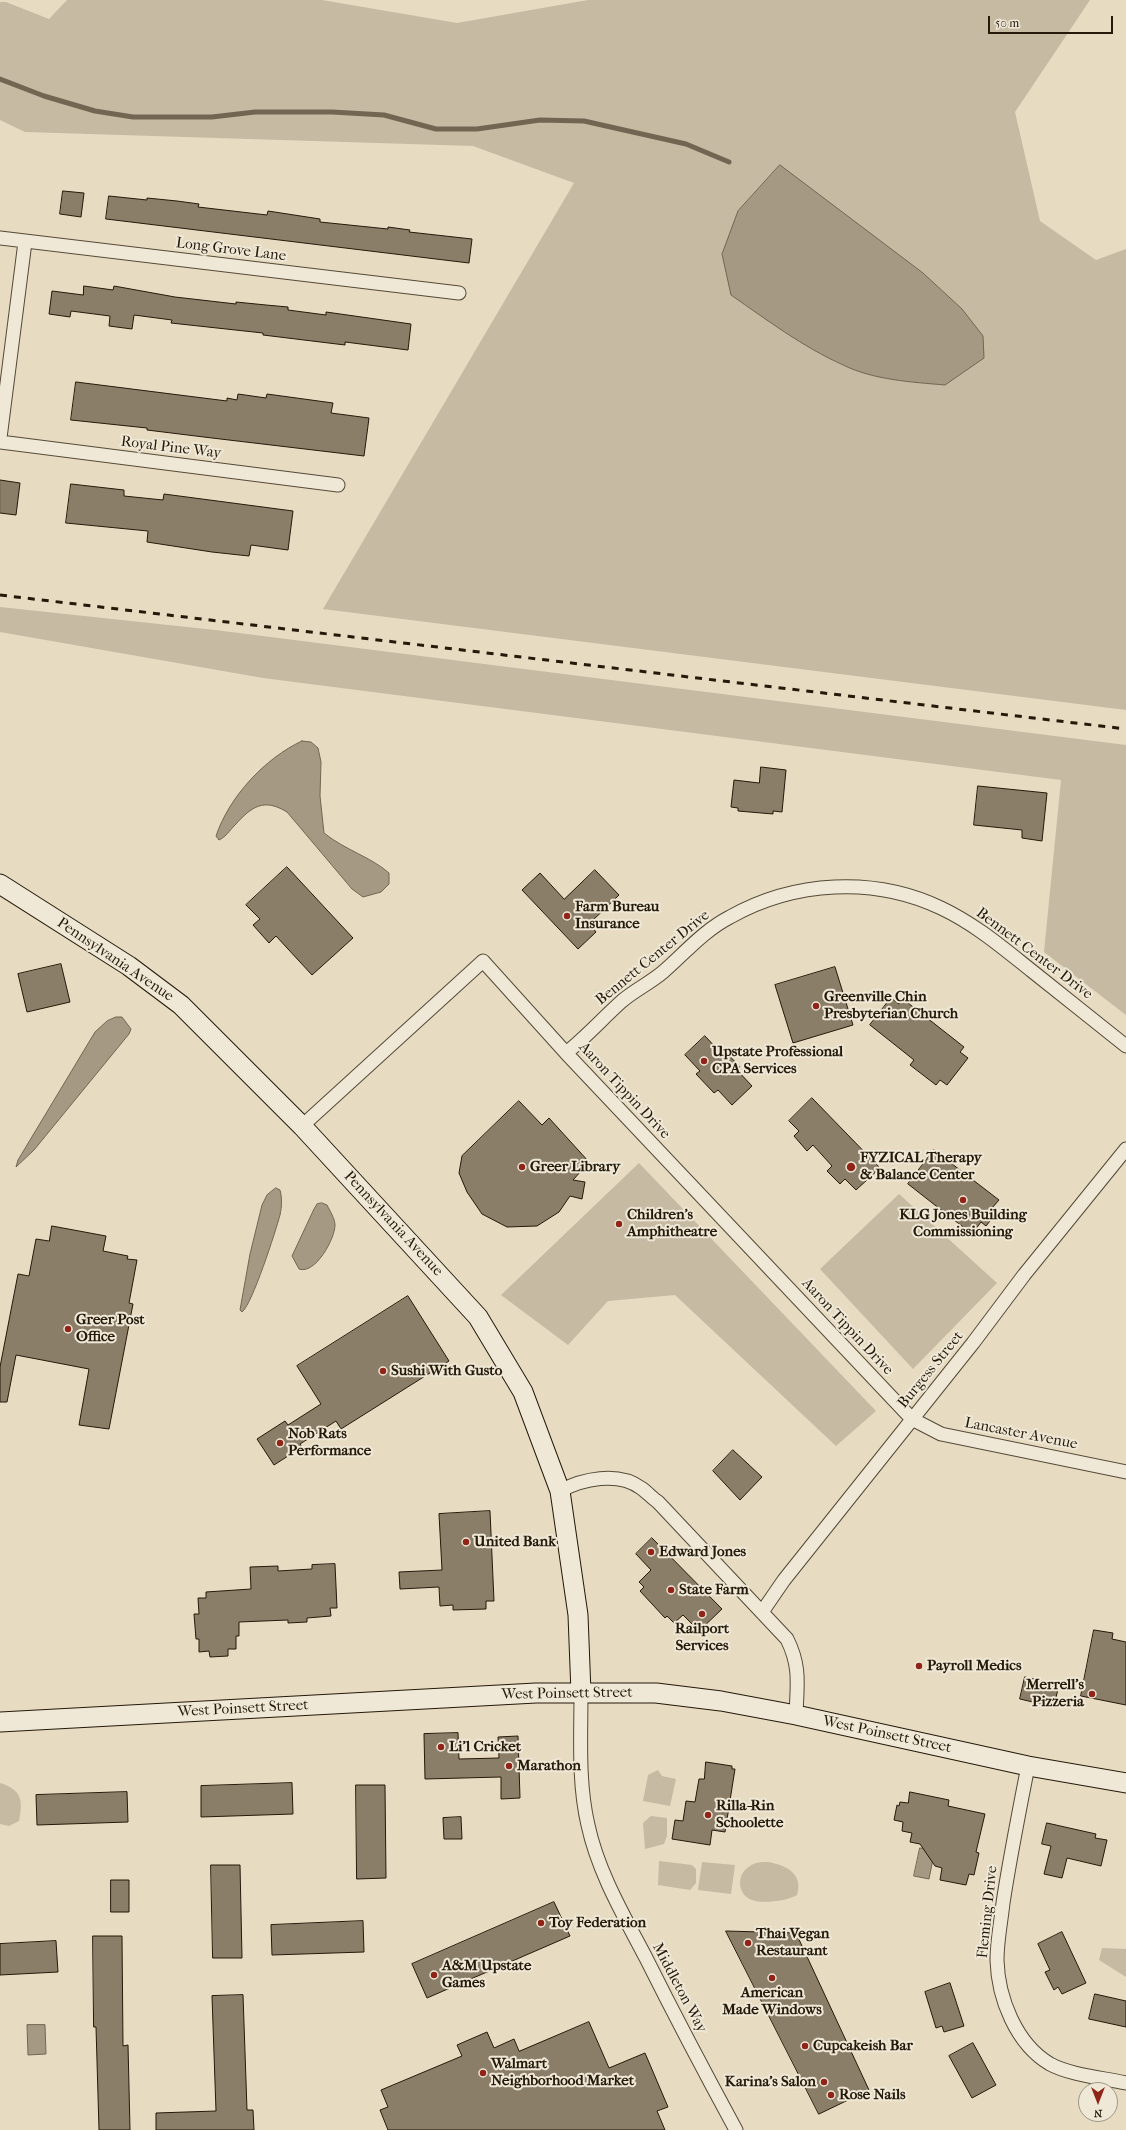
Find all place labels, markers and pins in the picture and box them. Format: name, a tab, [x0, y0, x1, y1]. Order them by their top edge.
place label: Farm Bureau Insurance	[575, 898, 659, 933]
marker: Farm Bureau Insurance	[562, 911, 572, 921]
place label: Greenville Chin Presbyterian Church	[824, 988, 958, 1023]
marker: Greenville Chin Presbyterian Church	[811, 1001, 821, 1011]
place label: Upstate Professional CPA Services	[712, 1043, 843, 1078]
marker: Upstate Professional CPA Services	[699, 1056, 709, 1066]
place label: FYZICAL Therapy & Balance Center	[860, 1149, 982, 1184]
place label: Greer Library	[530, 1158, 620, 1176]
marker: FYZICAL Therapy & Balance Center	[845, 1161, 857, 1173]
marker: Greer Library	[517, 1162, 527, 1172]
marker: KLG Jones Building Commissioning	[958, 1195, 968, 1205]
place label: Children's Amphitheatre	[627, 1206, 717, 1241]
place label: KLG Jones Building Commissioning	[899, 1206, 1027, 1241]
marker: Children's Amphitheatre	[614, 1219, 624, 1229]
place label: Greer Post Office	[76, 1311, 145, 1346]
marker: Greer Post Office	[63, 1324, 73, 1334]
place label: Sushi With Gusto	[391, 1362, 502, 1380]
marker: Sushi With Gusto	[378, 1366, 388, 1376]
place label: Nob Rats Performance	[288, 1425, 371, 1460]
marker: Nob Rats Performance	[275, 1438, 285, 1448]
place label: United Bank	[474, 1533, 556, 1551]
marker: United Bank	[461, 1537, 471, 1547]
place label: Edward Jones	[659, 1543, 746, 1561]
marker: Edward Jones	[646, 1547, 656, 1557]
place label: State Farm	[679, 1581, 749, 1599]
marker: State Farm	[666, 1585, 676, 1595]
marker: Railport Services	[697, 1609, 707, 1619]
place label: Railport Services	[675, 1620, 729, 1655]
place label: Payroll Medics	[927, 1657, 1021, 1675]
marker: Payroll Medics	[914, 1661, 924, 1671]
place label: Merrell's Pizzeria	[1026, 1676, 1084, 1711]
marker: Merrell's Pizzeria	[1087, 1689, 1097, 1699]
place label: Li'l Cricket	[449, 1738, 521, 1756]
marker: Li'l Cricket	[436, 1742, 446, 1752]
place label: Marathon	[517, 1757, 581, 1775]
marker: Marathon	[504, 1761, 514, 1771]
place label: Rilla-Rin Schoolette	[716, 1797, 783, 1832]
marker: Rilla-Rin Schoolette	[703, 1810, 713, 1820]
place label: Toy Federation	[549, 1914, 646, 1932]
marker: Toy Federation	[536, 1918, 546, 1928]
place label: Thai Vegan Restaurant	[756, 1925, 829, 1960]
marker: Thai Vegan Restaurant	[743, 1938, 753, 1948]
place label: A&M Upstate Games	[442, 1957, 531, 1992]
marker: A&M Upstate Games	[429, 1970, 439, 1980]
marker: American Made Windows	[767, 1973, 777, 1983]
place label: American Made Windows	[722, 1984, 822, 2019]
place label: Cupcakeish Bar	[813, 2037, 913, 2055]
marker: Cupcakeish Bar	[800, 2041, 810, 2051]
place label: Walmart Neighborhood Market	[491, 2055, 634, 2090]
marker: Walmart Neighborhood Market	[478, 2068, 488, 2078]
place label: Karina's Salon	[725, 2073, 816, 2091]
marker: Karina's Salon	[819, 2077, 829, 2087]
place label: Rose Nails	[839, 2086, 906, 2104]
marker: Rose Nails	[826, 2090, 836, 2100]

